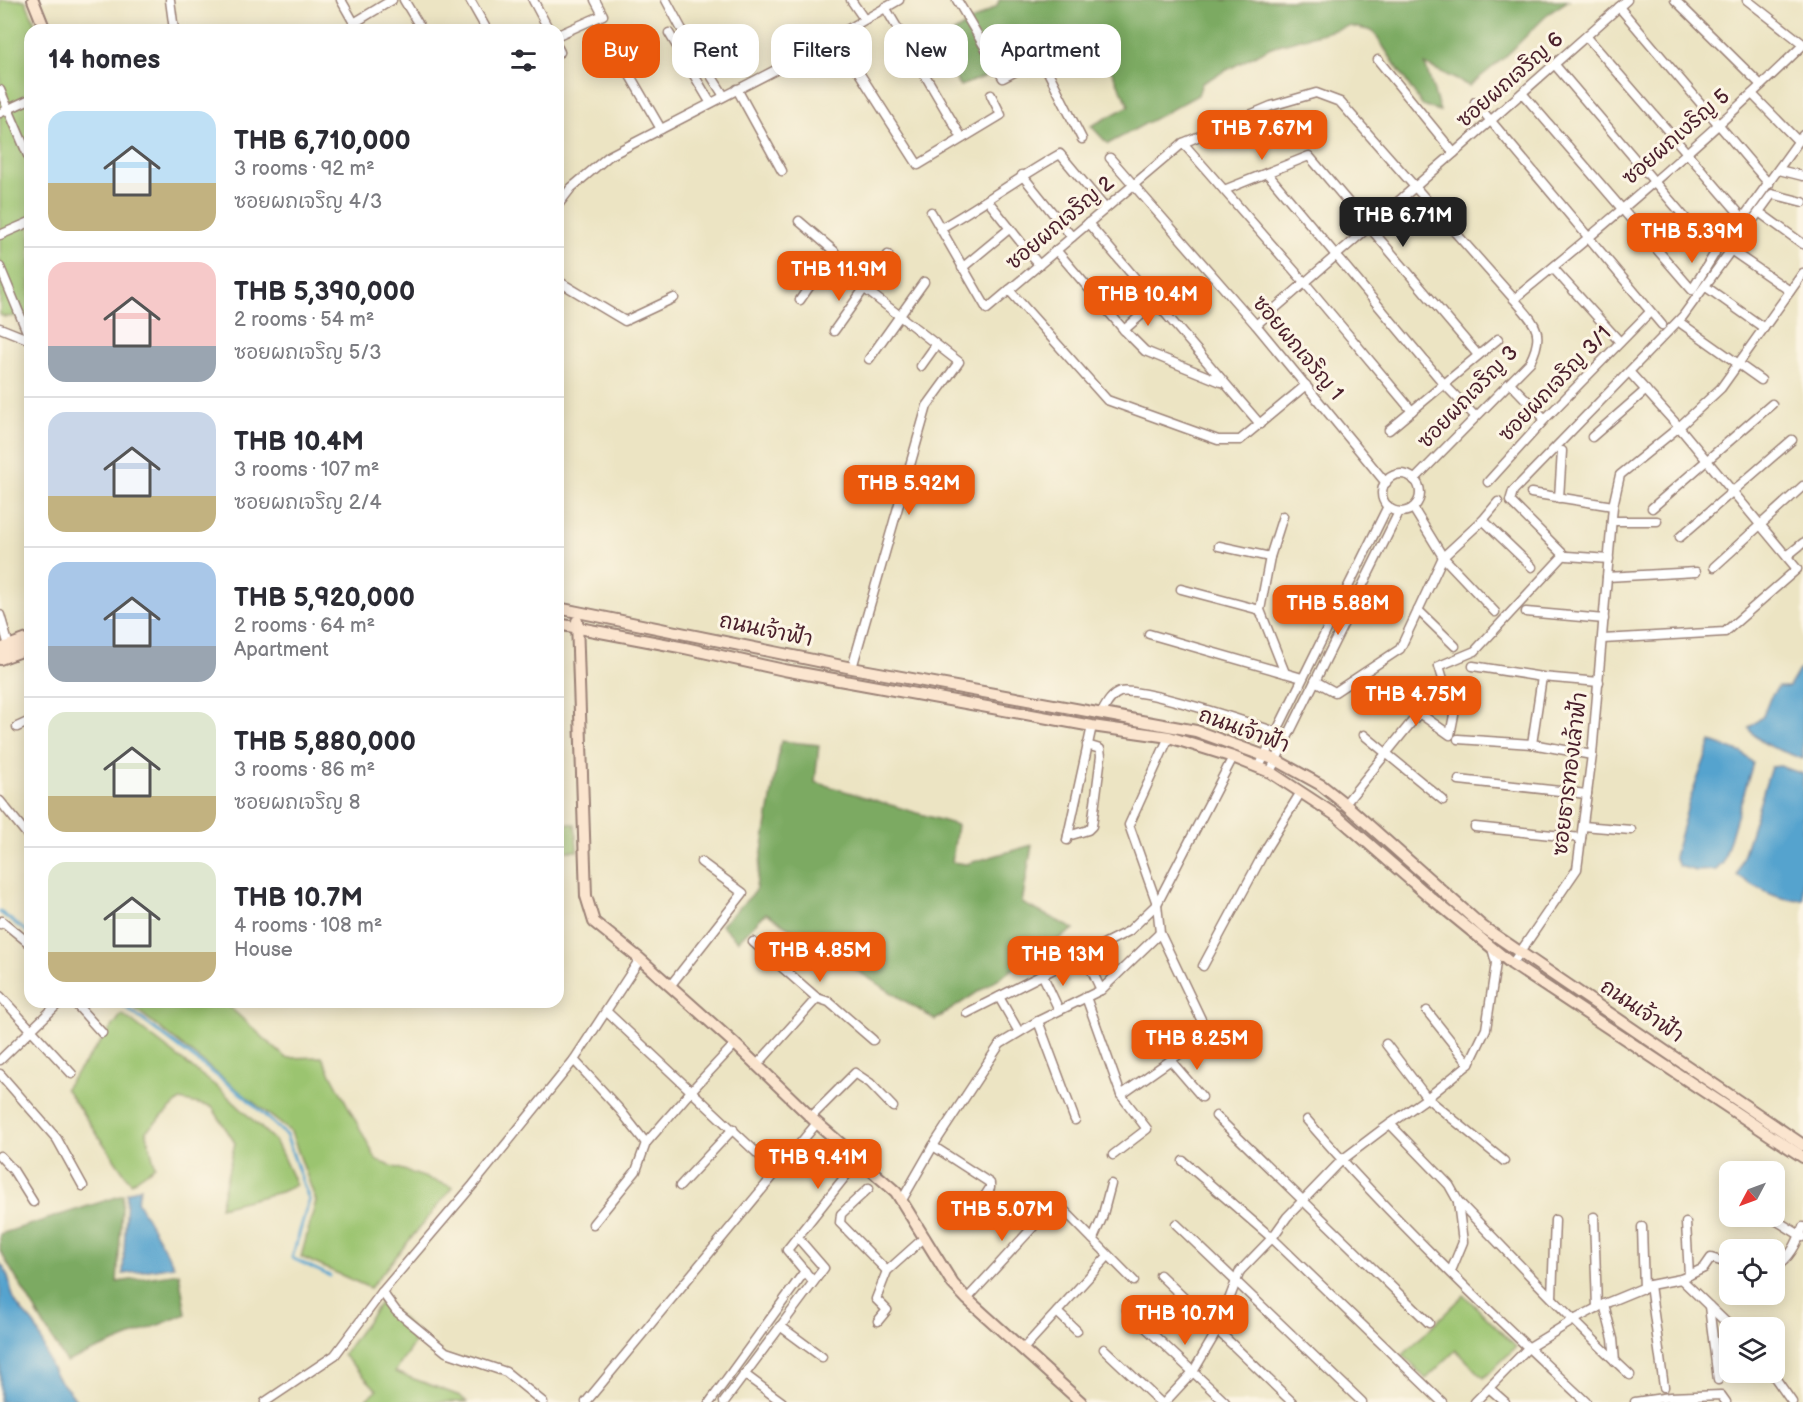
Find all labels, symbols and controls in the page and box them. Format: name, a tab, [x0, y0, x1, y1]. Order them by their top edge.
chip: Buy	[582, 24, 660, 78]
chip: Rent	[672, 24, 759, 78]
chip: Filters	[771, 24, 872, 78]
chip: New	[884, 24, 968, 78]
chip: Apartment	[980, 24, 1121, 78]
street label: ซอยผถเจริญ 6	[1452, 27, 1569, 133]
icon: filters	[507, 44, 540, 77]
text: 14 homes	[48, 45, 160, 76]
street label: ซอยผถเงริญ 5	[1617, 84, 1735, 190]
pin: THB 7.67M	[1193, 110, 1331, 161]
text: THB 7.67M	[1211, 117, 1313, 141]
text: THB 6,710,000	[234, 126, 411, 157]
icon: home	[96, 135, 168, 207]
text: 3 rooms · 92 m²	[234, 157, 375, 181]
street label: ซอยผถเจริญ 2	[1001, 170, 1119, 275]
text: ซอยผถเจริญ 4/3	[234, 190, 382, 214]
pin: THB 6.71M	[1334, 197, 1472, 248]
text: THB 6.71M	[1354, 204, 1452, 228]
pin: THB 5.39M	[1623, 213, 1761, 264]
text: THB 5.39M	[1641, 220, 1743, 244]
pin: THB 11.9M	[770, 251, 908, 302]
text: THB 11.9M	[791, 258, 887, 282]
pin: THB 10.4M	[1079, 276, 1217, 327]
text: THB 5,390,000	[234, 277, 415, 308]
text: THB 10.4M	[1098, 283, 1198, 307]
icon: home	[96, 286, 168, 358]
street label: ซอยผถเจริญ 1	[1247, 291, 1349, 405]
text: 2 rooms · 54 m²	[234, 308, 374, 332]
street label: ซอยผถเจริญ 3/1	[1494, 321, 1616, 447]
street label: ซอยผถเจริญ 3	[1413, 340, 1523, 454]
text: ซอยผถเจริญ 5/3	[234, 341, 381, 365]
text: THB 10.4M	[234, 427, 364, 458]
icon: home	[96, 436, 168, 508]
text: 3 rooms · 107 m²	[234, 458, 379, 482]
pin: THB 5.92M	[840, 465, 978, 516]
text: THB 5.92M	[858, 472, 960, 496]
text: ซอยผถเจริญ 2/4	[234, 491, 382, 515]
text: THB 5,920,000	[234, 583, 415, 614]
pin: THB 5.88M	[1269, 585, 1407, 636]
icon: home	[96, 586, 168, 658]
text: THB 5.88M	[1287, 592, 1389, 616]
street label: ถนนเจ้าฟ้า	[717, 606, 815, 652]
text: 2 rooms · 64 m²	[234, 614, 375, 638]
text: Apartment	[234, 638, 329, 662]
pin: THB 4.75M	[1347, 676, 1485, 727]
text: THB 4.75M	[1365, 683, 1467, 707]
street label: ซอยธารทองเล้าฟ้า	[1546, 690, 1592, 857]
street label: ถนนเจ้าฟ้า	[1195, 700, 1294, 758]
text: THB 5,880,000	[234, 727, 416, 758]
icon: home	[96, 736, 168, 808]
text: 3 rooms · 86 m²	[234, 758, 375, 782]
text: ซอยผถเจริญ 8	[234, 791, 360, 815]
text: THB 10.7M	[234, 883, 363, 914]
icon: home	[96, 886, 168, 958]
text: 4 rooms · 108 m²	[234, 914, 382, 938]
pin: THB 4.85M	[751, 932, 889, 983]
pin: THB 13M	[1008, 936, 1118, 987]
text: House	[234, 938, 293, 962]
text: THB 4.85M	[769, 939, 871, 963]
text: THB 13M	[1021, 943, 1105, 967]
street label: ถนนเจ้าฟ้า	[1596, 972, 1689, 1048]
pin: THB 8.25M	[1128, 1020, 1266, 1071]
text: THB 8.25M	[1146, 1027, 1248, 1051]
pin: THB 9.41M	[749, 1139, 887, 1190]
text: THB 9.41M	[769, 1146, 867, 1170]
north arrow	[1719, 1161, 1785, 1227]
map controls	[1719, 1161, 1785, 1383]
pin: THB 5.07M	[933, 1191, 1071, 1242]
text: THB 5.07M	[951, 1198, 1053, 1222]
button: locate	[1719, 1239, 1785, 1305]
pin: THB 10.7M	[1116, 1295, 1254, 1346]
text: THB 10.7M	[1135, 1302, 1235, 1326]
button: layers	[1719, 1317, 1785, 1383]

